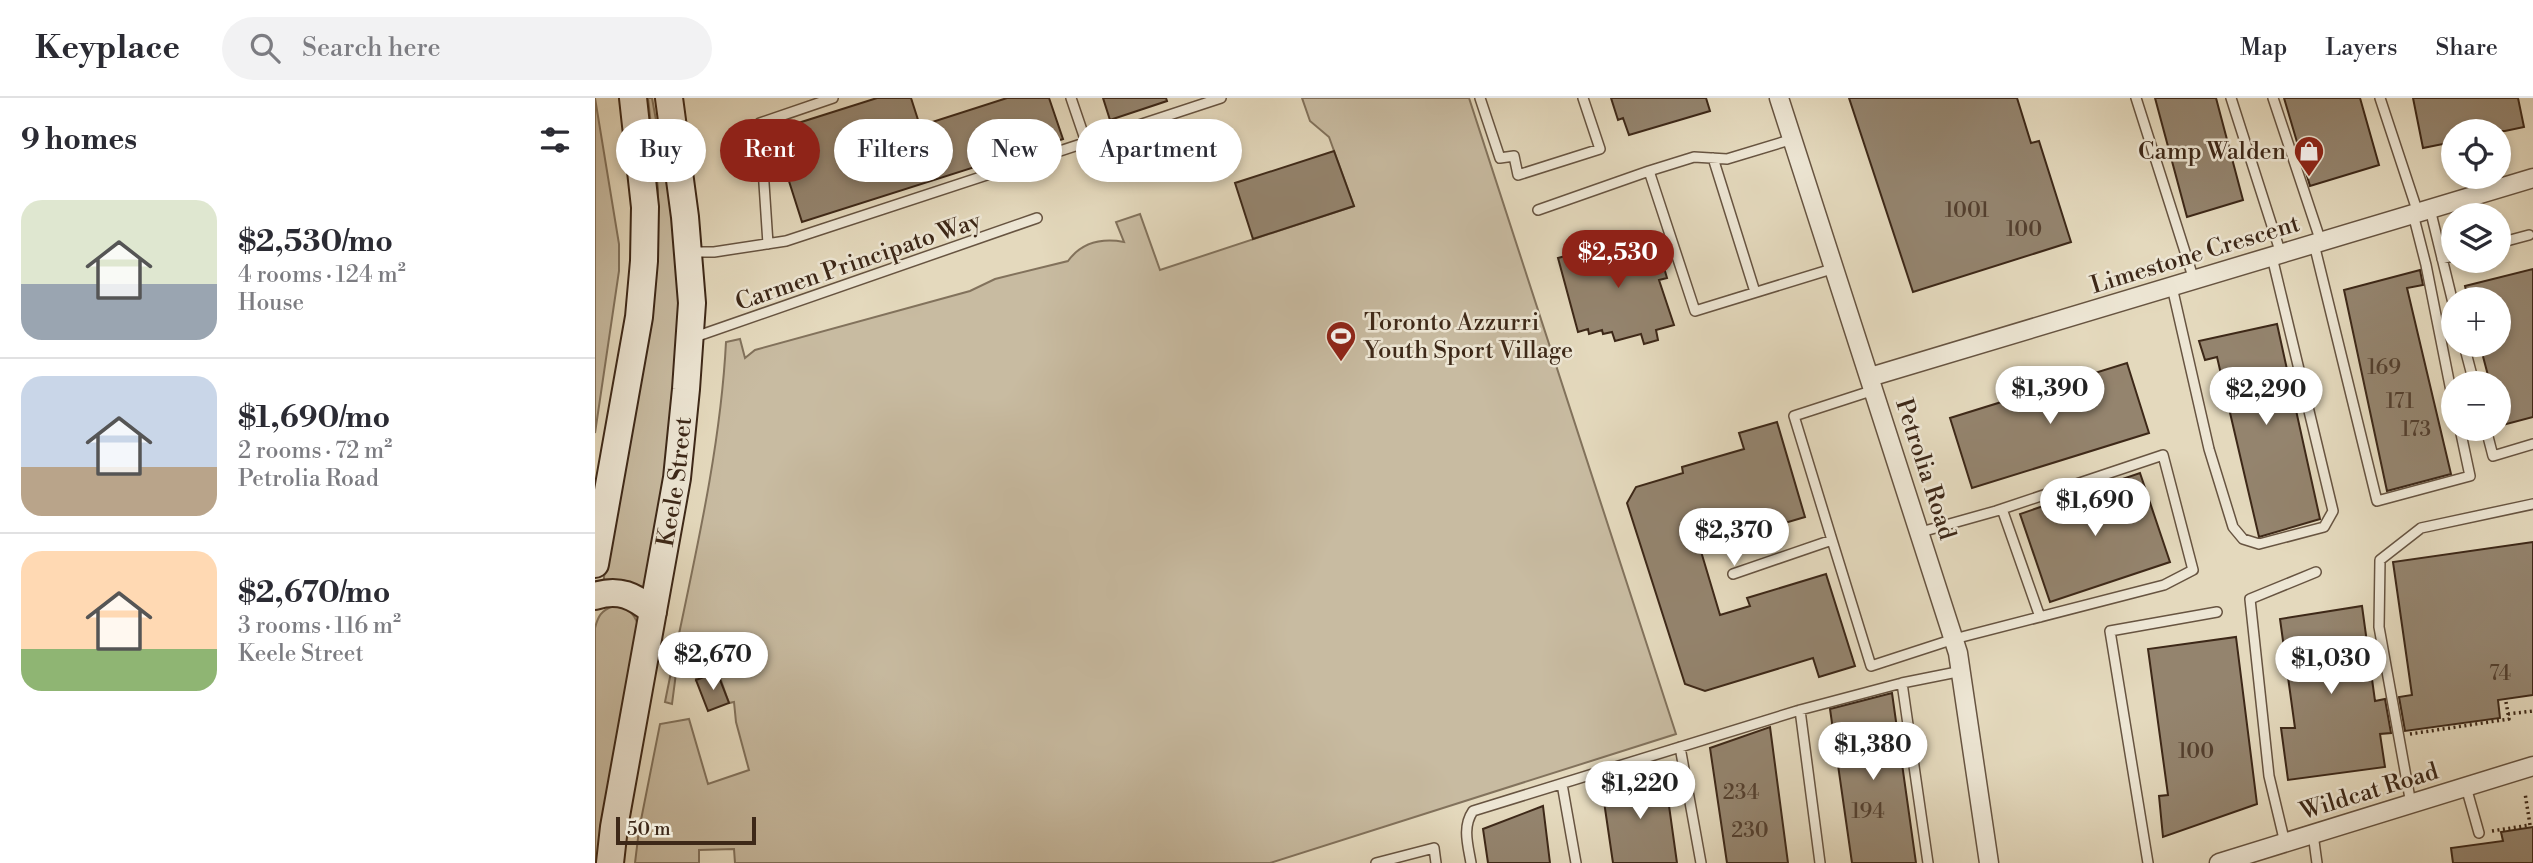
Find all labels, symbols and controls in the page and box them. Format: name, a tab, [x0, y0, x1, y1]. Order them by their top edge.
search box	[222, 17, 712, 80]
text: Keyplace	[35, 28, 180, 69]
icon: search	[246, 29, 284, 67]
text: Search here	[302, 32, 441, 64]
text: Map	[2240, 33, 2287, 63]
text: Layers	[2325, 33, 2397, 63]
text: Share	[2435, 33, 2498, 63]
chip: Buy	[616, 119, 706, 182]
chip: Rent	[720, 119, 820, 182]
chip: Filters	[834, 119, 953, 182]
chip: New	[967, 119, 1062, 182]
chip: Apartment	[1076, 119, 1242, 182]
map controls	[2441, 119, 2511, 441]
button: locate	[2441, 119, 2511, 189]
text: 9 homes	[21, 121, 137, 159]
icon: filters	[536, 121, 574, 159]
shop icon: Camp Walden	[2292, 134, 2326, 178]
place label: Camp Walden	[2138, 137, 2286, 167]
house number: 1001	[1945, 198, 1989, 224]
button: layers	[2441, 203, 2511, 273]
street label: Carmen Principato Way	[732, 206, 985, 318]
street label: Limestone Crescent	[2087, 209, 2304, 301]
house number: 100	[2006, 217, 2042, 243]
text: $2,530/mo	[238, 223, 393, 261]
icon: home	[77, 228, 161, 312]
pin: $2,530	[1561, 230, 1675, 290]
text: $2,530	[1578, 239, 1658, 267]
text: 4 rooms · 124 m²	[238, 261, 406, 289]
button: +	[2441, 287, 2511, 357]
text: House	[238, 289, 304, 317]
place label: Toronto Azzurri Youth Sport Village	[1362, 308, 1573, 366]
sports icon: Toronto Azzurri Youth Sport Village	[1324, 319, 1358, 363]
house number: 169	[2367, 355, 2401, 381]
pin: $1,390	[1993, 366, 2107, 426]
pin: $2,290	[2209, 368, 2323, 427]
button: −	[2441, 371, 2511, 441]
text: $1,390	[2011, 375, 2089, 403]
text: $2,290	[2226, 376, 2306, 404]
house number: 171	[2386, 389, 2414, 415]
street label: Petrolia Road	[1888, 395, 1962, 544]
text: $1,690/mo	[238, 399, 390, 437]
icon: home	[77, 404, 161, 488]
street label: Keele Street	[651, 415, 699, 549]
house number: 173	[2401, 417, 2431, 443]
text: 2 rooms · 72 m²	[238, 437, 392, 465]
text: Petrolia Road	[238, 465, 379, 493]
pin: $1,690	[2038, 478, 2152, 538]
text: $1,690	[2056, 487, 2134, 515]
pin: $2,370	[1677, 508, 1791, 568]
text: $2,370	[1695, 517, 1773, 545]
text: $2,670/mo	[238, 574, 391, 612]
icon: home	[77, 579, 161, 663]
text: 3 rooms · 116 m²	[238, 612, 401, 640]
pin: $2,670	[656, 632, 770, 692]
pin: $1,030	[2274, 636, 2388, 696]
text: Keele Street	[238, 640, 364, 668]
text: $2,670	[674, 641, 752, 669]
text: $1,030	[2291, 645, 2371, 673]
house number: 74	[2489, 661, 2511, 687]
pin: $1,380	[1816, 722, 1930, 782]
text: $1,380	[1834, 731, 1912, 759]
house number: 100	[2178, 739, 2214, 765]
street label: Wildcat Road	[2296, 757, 2442, 827]
pin: $1,220	[1583, 762, 1697, 821]
text: $1,220	[1601, 770, 1679, 798]
house number: 234	[1723, 780, 1759, 806]
house number: 194	[1851, 799, 1885, 825]
scale bar	[616, 814, 756, 846]
text: 50 m	[627, 817, 671, 841]
house number: 230	[1731, 818, 1769, 844]

